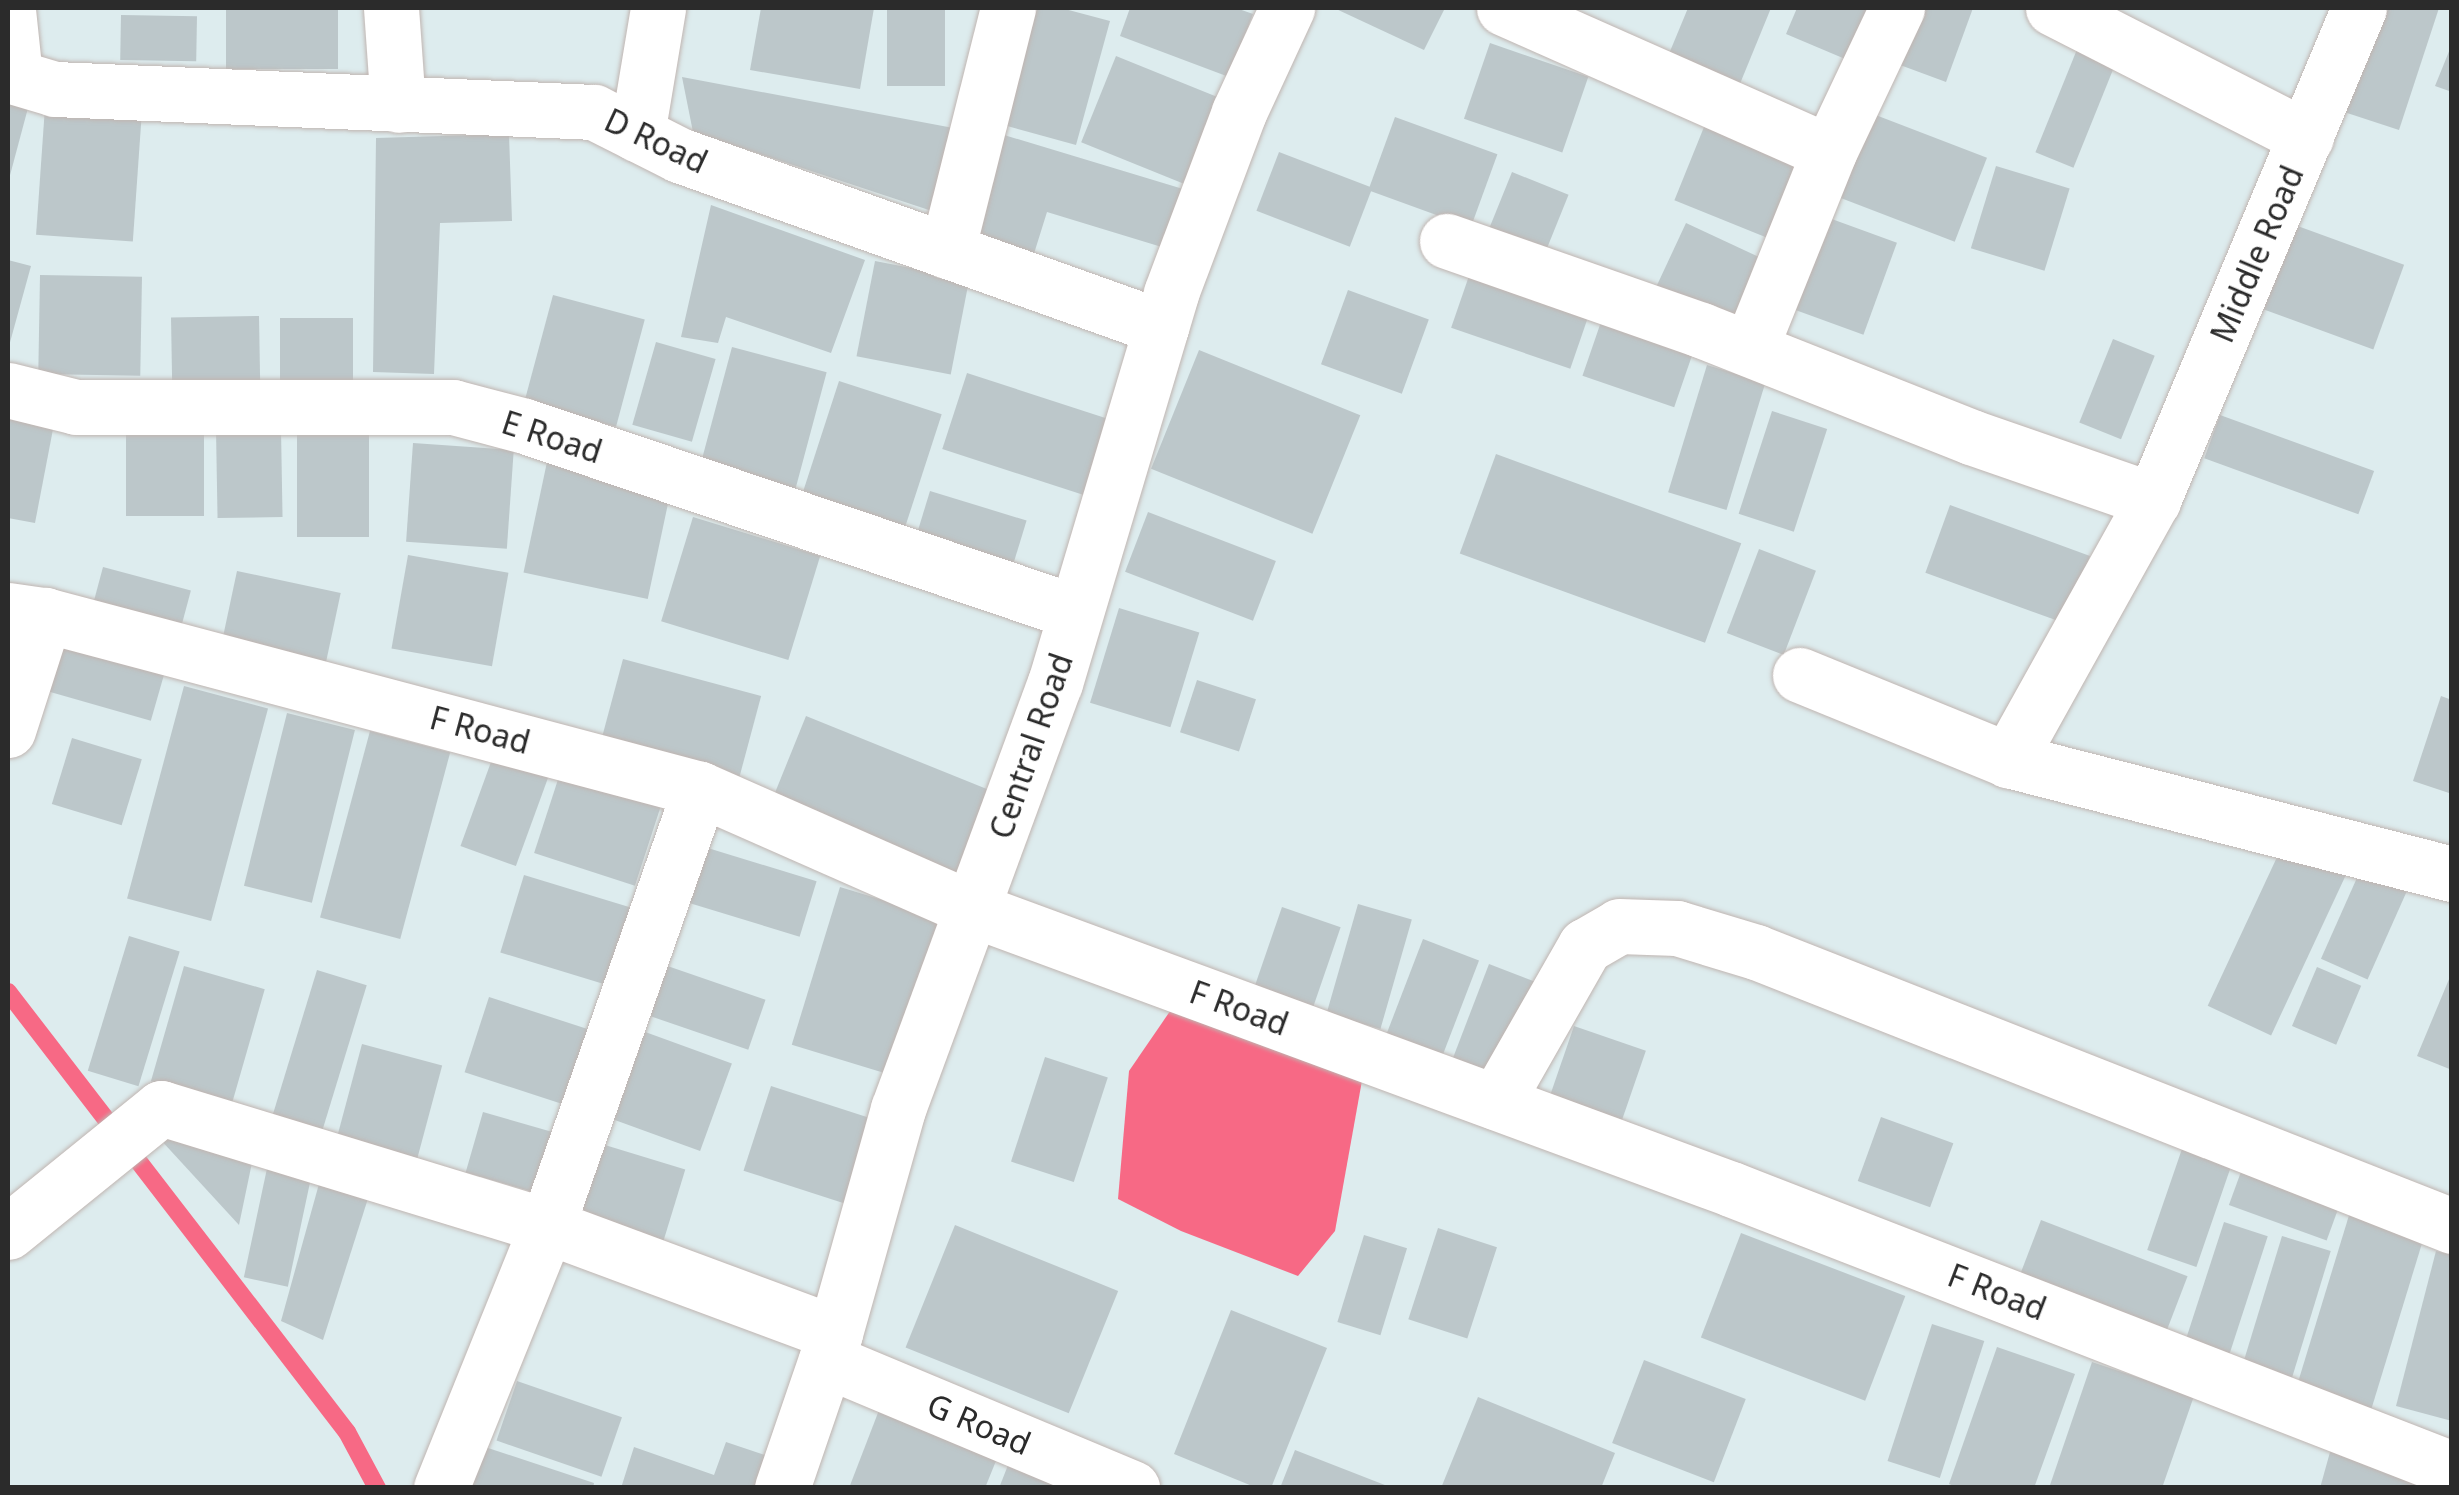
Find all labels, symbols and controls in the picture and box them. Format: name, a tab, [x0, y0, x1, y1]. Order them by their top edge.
street label: D Road	[599, 101, 713, 181]
street label: Middle Road	[2203, 160, 2311, 348]
street label: E Road	[497, 403, 607, 471]
street label: Central Road	[981, 648, 1081, 844]
street label: F Road	[426, 698, 534, 762]
street label: F Road	[1185, 973, 1293, 1043]
street label: F Road	[1943, 1256, 2051, 1328]
street label: G Road	[922, 1385, 1036, 1463]

